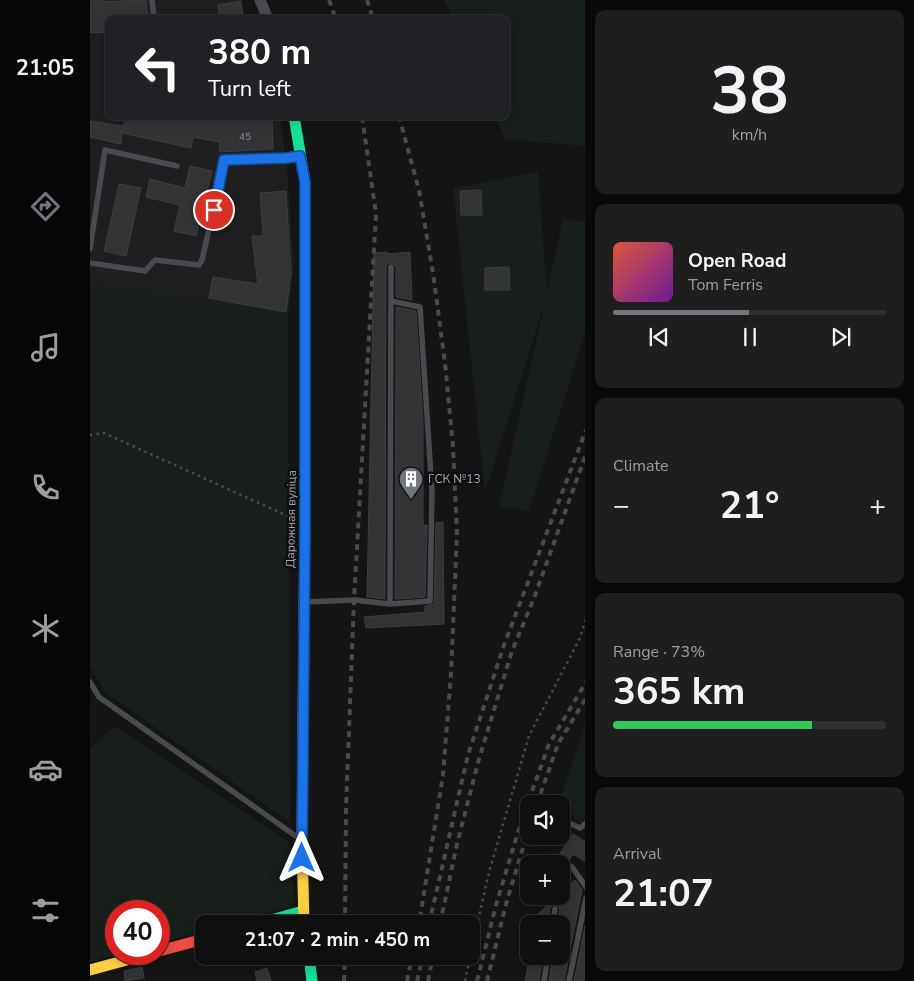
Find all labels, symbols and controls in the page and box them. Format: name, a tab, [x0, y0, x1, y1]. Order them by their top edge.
text: 380 m	[208, 29, 311, 76]
icon: left	[125, 35, 190, 100]
text: 38	[710, 47, 789, 136]
text: 21:05	[16, 53, 74, 83]
text: Turn left	[208, 74, 291, 104]
text: km/h	[732, 124, 767, 146]
house number: 45	[239, 130, 251, 144]
icon: directions	[28, 189, 63, 224]
pin	[193, 189, 235, 231]
icon: arrive	[200, 196, 228, 224]
text: Open Road	[688, 248, 786, 274]
text: Tom Ferris	[688, 274, 763, 296]
icon: previous	[645, 323, 673, 351]
icon: pause	[736, 323, 764, 351]
icon: next	[827, 323, 855, 351]
icon: music	[28, 330, 63, 365]
text: Climate	[613, 455, 668, 477]
building icon: ГСК №13	[398, 466, 424, 500]
icon: phone	[28, 470, 63, 505]
street label: Дарожная вуліца	[282, 470, 300, 568]
place label: ГСК №13	[428, 471, 481, 487]
text: 21°	[719, 480, 780, 531]
text: −	[613, 487, 630, 525]
text: +	[869, 487, 886, 525]
icon: climate	[28, 611, 63, 646]
text: Range · 73%	[613, 641, 705, 663]
text: 365 km	[613, 666, 745, 717]
icon: car	[28, 752, 63, 787]
map controls	[520, 795, 570, 965]
button: sound	[520, 795, 570, 845]
position arrow	[275, 831, 327, 883]
text: Arrival	[613, 843, 661, 865]
button: +	[520, 855, 570, 905]
text: 21:07	[613, 868, 714, 919]
icon: filters	[28, 893, 63, 928]
speed limit sign: 40	[105, 900, 170, 965]
button: −	[520, 915, 570, 965]
text: 21:07 · 2 min · 450 m	[245, 927, 430, 953]

